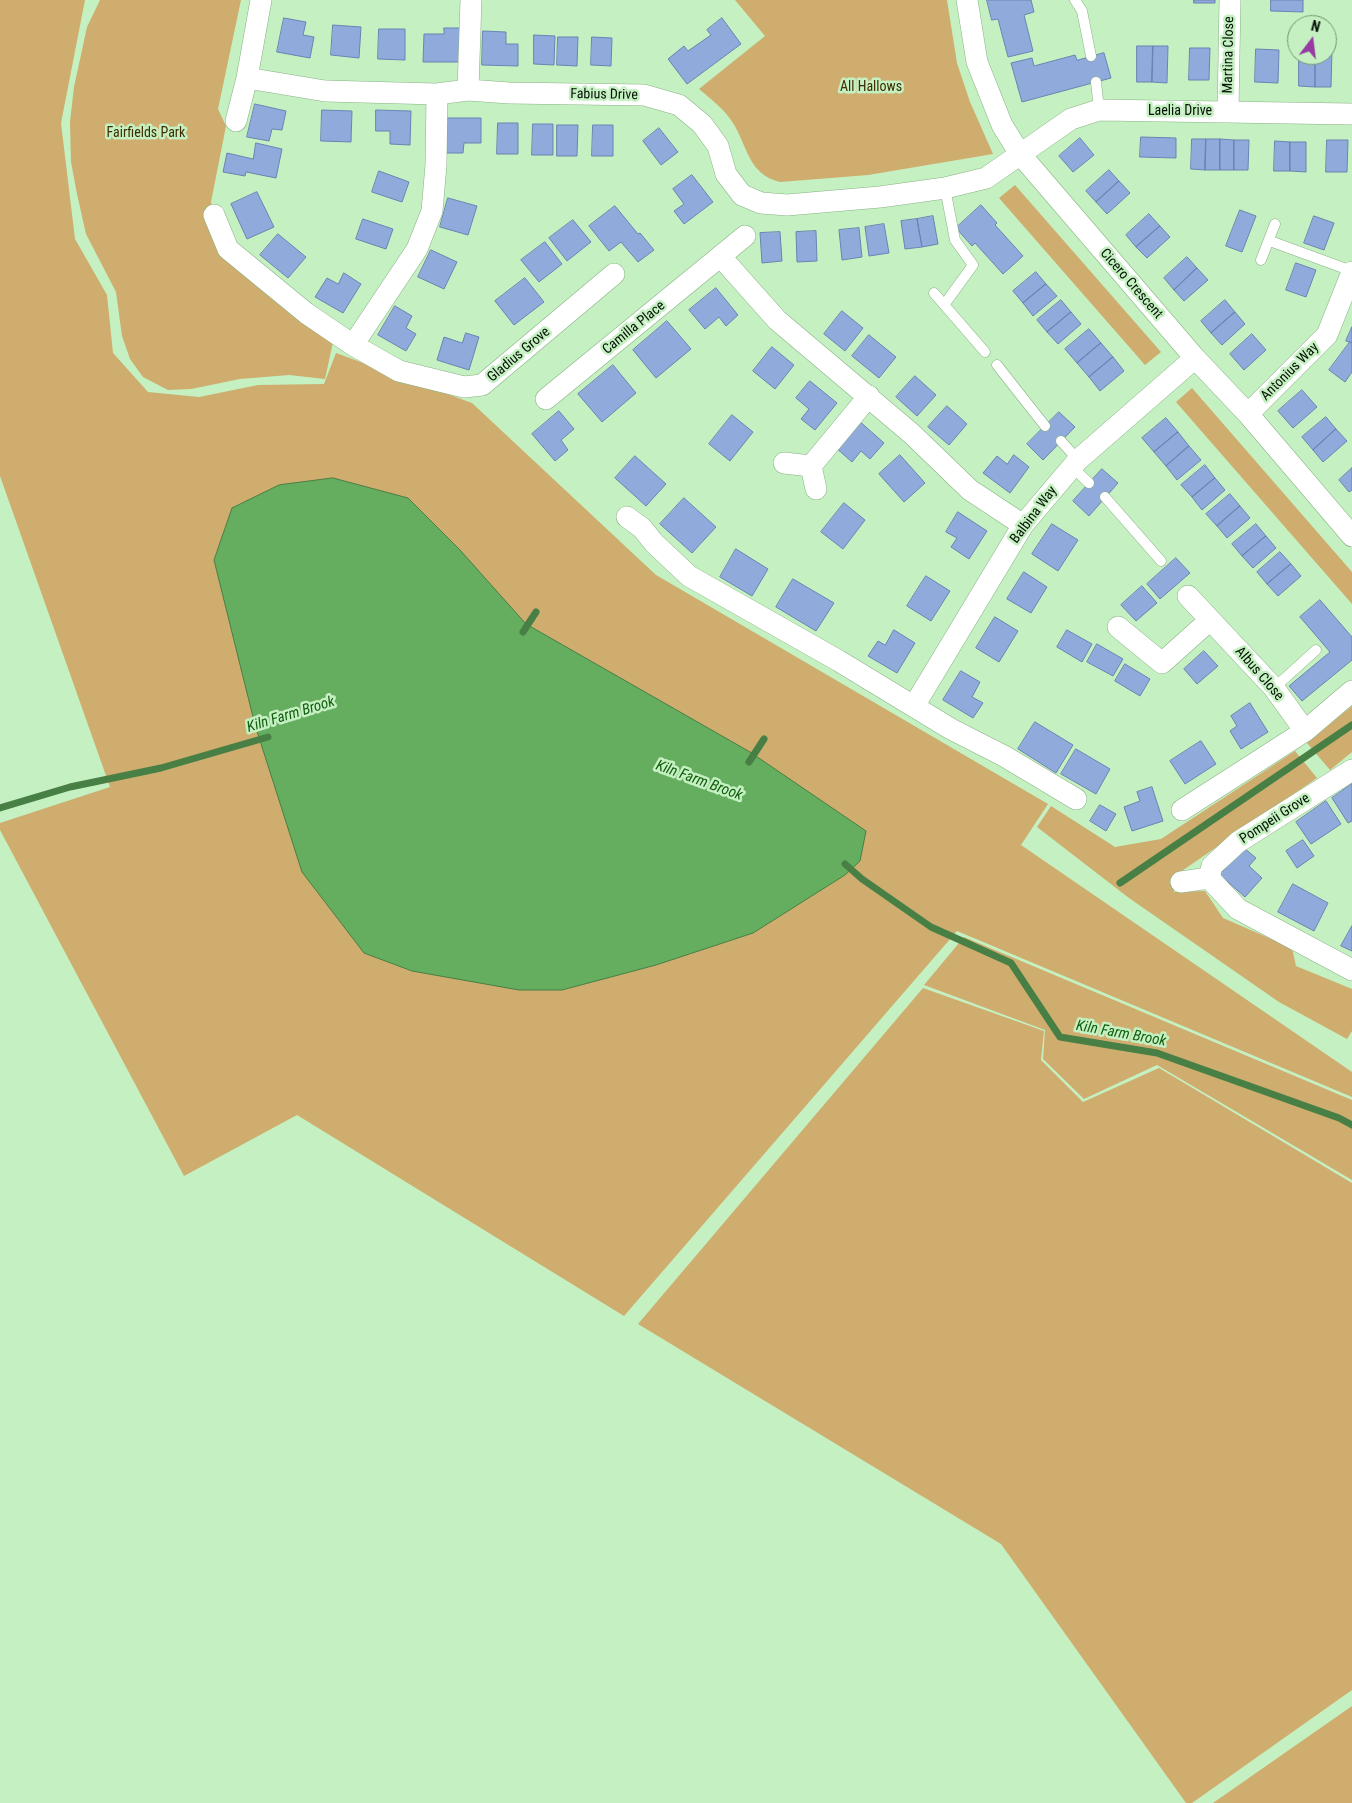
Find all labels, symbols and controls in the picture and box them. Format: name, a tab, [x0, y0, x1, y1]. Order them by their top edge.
north arrow	[1287, 15, 1337, 65]
street label: Martina Close	[1220, 16, 1238, 94]
text: N	[1309, 18, 1322, 35]
park label: All Hallows	[840, 79, 902, 95]
street label: Fabius Drive	[570, 86, 638, 104]
street label: Laelia Drive	[1148, 103, 1212, 119]
park label: Fairfields Park	[107, 125, 185, 141]
street label: Cicero Crescent	[1096, 245, 1166, 323]
street label: Camilla Place	[599, 298, 669, 358]
street label: Gladius Grove	[484, 324, 554, 386]
street label: Antonius Way	[1258, 340, 1322, 404]
street label: Balbina Way	[1007, 483, 1061, 547]
street label: Albus Close	[1231, 644, 1287, 704]
water label: Kiln Farm Brook	[245, 693, 337, 737]
water label: Kiln Farm Brook	[653, 757, 745, 805]
street label: Pompeii Grove	[1237, 790, 1313, 848]
water label: Kiln Farm Brook	[1075, 1017, 1167, 1051]

